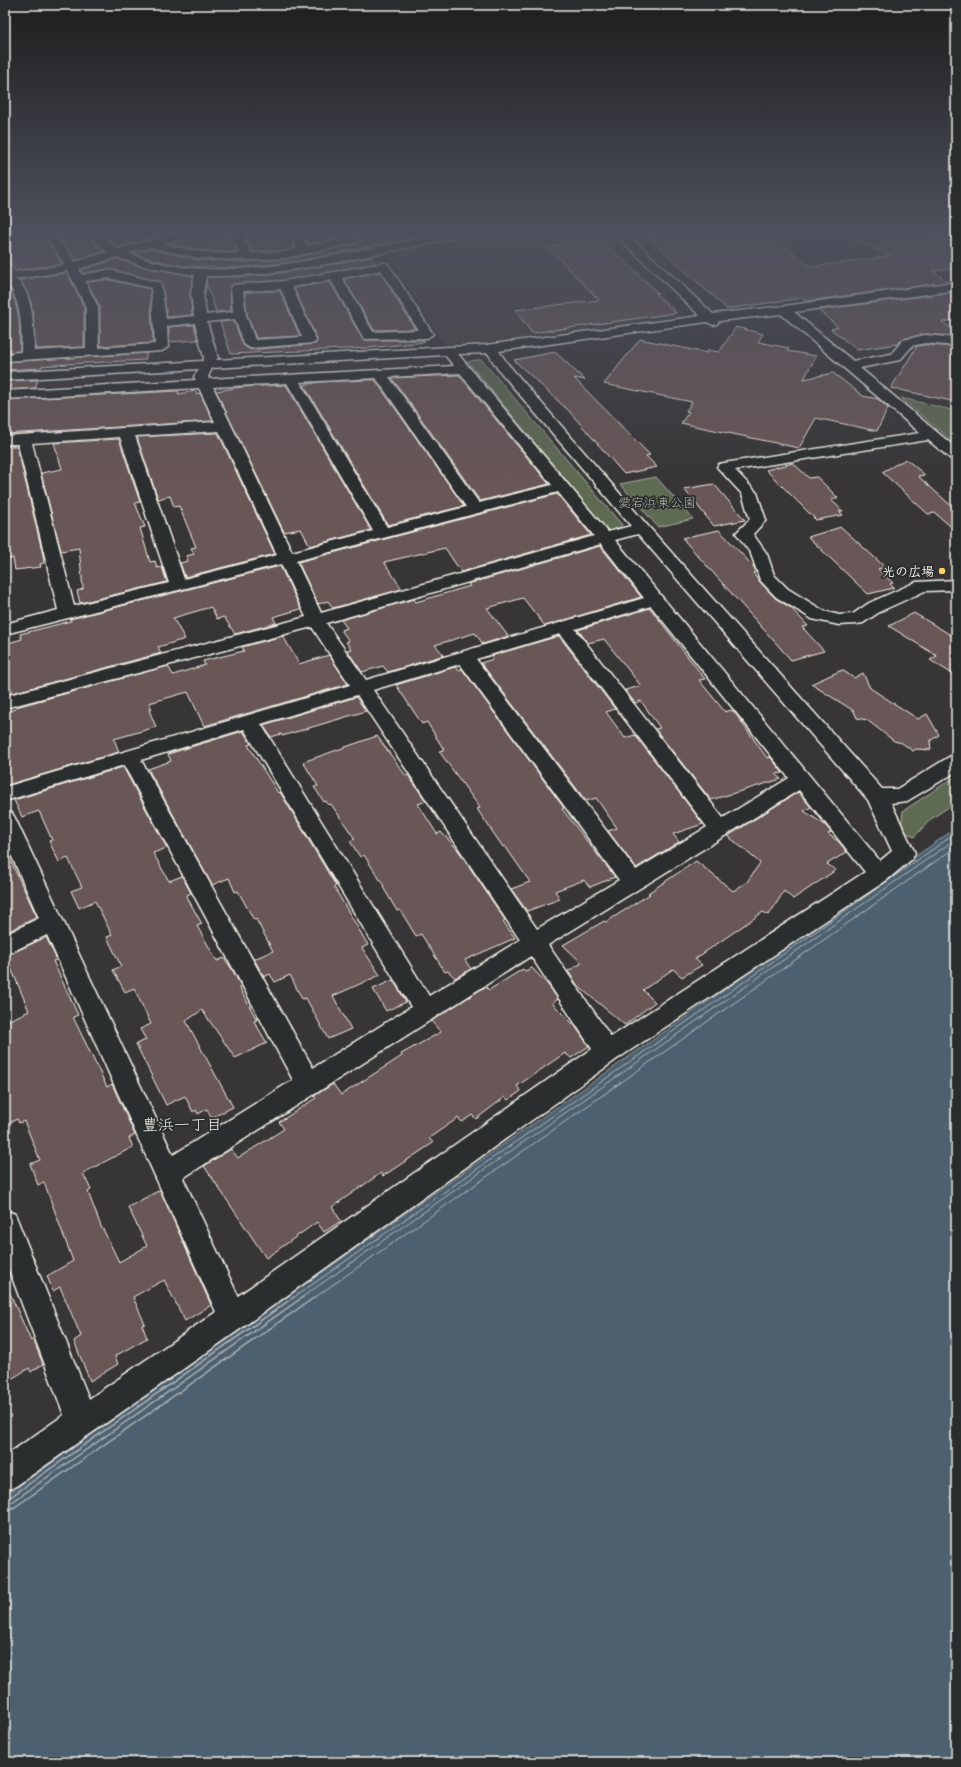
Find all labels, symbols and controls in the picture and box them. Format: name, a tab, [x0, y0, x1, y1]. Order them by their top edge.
park label: 愛宕浜東公園	[618, 491, 696, 514]
place label: 光の広場	[882, 560, 934, 583]
marker: 光の広場	[937, 566, 947, 576]
district label: 豊浜一丁目	[142, 1110, 222, 1139]

